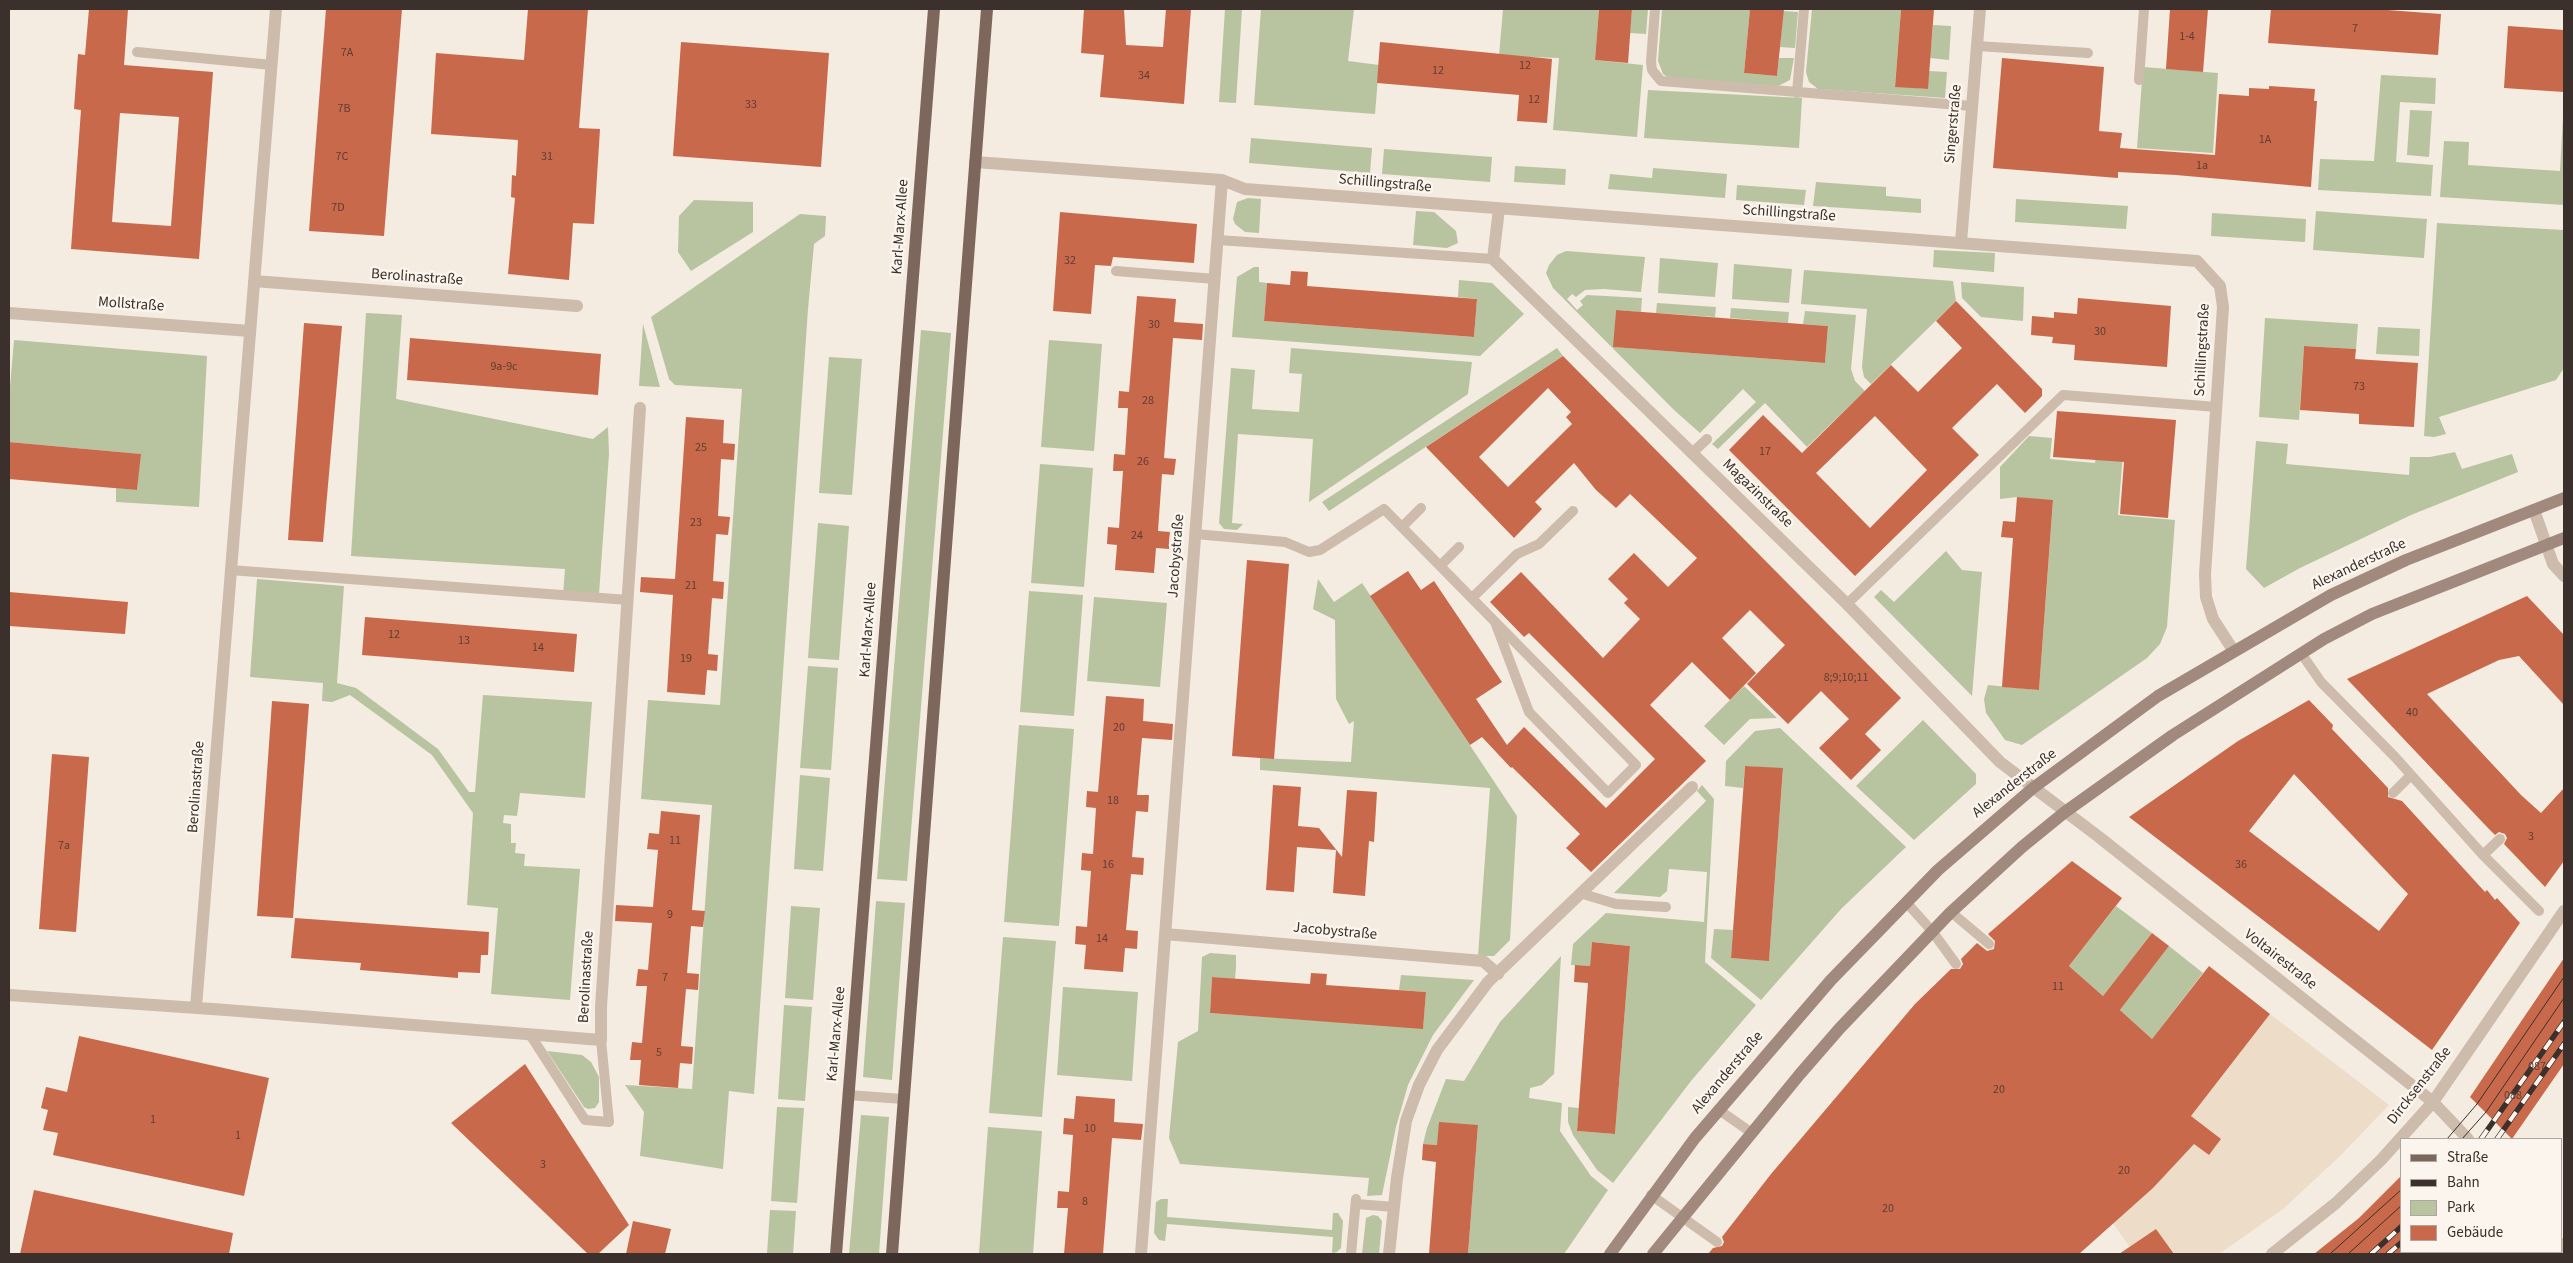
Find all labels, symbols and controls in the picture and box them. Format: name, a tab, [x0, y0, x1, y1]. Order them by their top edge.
house number: 7	[2352, 22, 2358, 36]
house number: 1-4	[2179, 30, 2195, 44]
house number: 7A	[341, 46, 353, 60]
house number: 12	[1519, 59, 1531, 73]
house number: 12	[1432, 64, 1444, 78]
house number: 34	[1138, 69, 1150, 83]
street label: Singerstraße	[1942, 84, 1966, 164]
house number: 12	[1528, 93, 1540, 107]
house number: 33	[745, 98, 757, 112]
house number: 7B	[337, 102, 351, 116]
house number: 1A	[2259, 133, 2271, 147]
house number: 7C	[336, 150, 348, 164]
house number: 31	[541, 150, 553, 164]
house number: 1a	[2196, 159, 2208, 173]
street label: Schillingstraße	[1338, 171, 1432, 197]
street label: Karl-Marx-Allee	[889, 179, 913, 275]
house number: 7D	[331, 201, 345, 215]
street label: Schillingstraße	[1742, 202, 1836, 226]
house number: 32	[1064, 254, 1076, 268]
street label: Berolinastraße	[370, 266, 464, 290]
street label: Mollstraße	[97, 294, 165, 316]
street label: Schillingstraße	[2192, 303, 2214, 397]
house number: 30	[1148, 318, 1160, 332]
house number: 30	[2094, 325, 2106, 339]
house number: 9a-9c	[490, 360, 518, 374]
house number: 73	[2353, 380, 2365, 394]
house number: 28	[1142, 394, 1154, 408]
house number: 25	[695, 441, 707, 455]
house number: 17	[1759, 445, 1771, 459]
house number: 26	[1137, 455, 1149, 469]
street label: Magazinstraße	[1718, 456, 1796, 532]
street label: Jacobystraße	[1165, 513, 1189, 599]
house number: 23	[690, 516, 702, 530]
house number: 24	[1131, 529, 1143, 543]
street label: Alexanderstraße	[2309, 535, 2409, 595]
house number: 21	[685, 579, 697, 593]
street label: Karl-Marx-Allee	[857, 582, 881, 678]
house number: 12	[388, 628, 400, 642]
house number: 13	[458, 634, 470, 648]
house number: 14	[532, 641, 544, 655]
house number: 19	[680, 652, 692, 666]
house number: 8;9;10;11	[1824, 671, 1868, 685]
house number: 40	[2406, 706, 2418, 720]
house number: 20	[1113, 721, 1125, 735]
street label: Berolinastraße	[185, 740, 209, 834]
street label: Alexanderstraße	[1969, 745, 2061, 823]
house number: 18	[1107, 794, 1119, 808]
house number: 3	[2528, 830, 2534, 844]
house number: 11	[669, 834, 681, 848]
house number: 7a	[58, 839, 70, 853]
house number: 16	[1102, 858, 1114, 872]
house number: 36	[2235, 858, 2247, 872]
house number: 9	[667, 908, 673, 922]
street label: Jacobystraße	[1292, 919, 1378, 945]
street label: Voltairestraße	[2240, 926, 2320, 994]
street label: Berolinastraße	[576, 930, 598, 1024]
house number: 14	[1096, 932, 1108, 946]
house number: 7	[662, 971, 668, 985]
house number: 11	[2052, 980, 2064, 994]
street label: Karl-Marx-Allee	[824, 986, 850, 1082]
street label: Alexanderstraße	[1688, 1028, 1768, 1118]
street label: Dircksenstraße	[2384, 1044, 2456, 1128]
house number: 5	[656, 1046, 662, 1060]
house number: 087	[2528, 1060, 2546, 1074]
house number: 20	[1993, 1083, 2005, 1097]
house number: 088	[2504, 1089, 2522, 1103]
house number: 1	[150, 1113, 156, 1127]
house number: 10	[1084, 1122, 1096, 1136]
house number: 1	[235, 1129, 241, 1143]
legend	[2400, 1138, 2563, 1253]
text: Straße	[2447, 1147, 2488, 1168]
house number: 3	[540, 1158, 546, 1172]
house number: 20	[2118, 1164, 2130, 1178]
text: Bahn	[2447, 1172, 2480, 1193]
house number: 8	[1082, 1195, 1088, 1209]
text: Park	[2447, 1197, 2475, 1218]
house number: 20	[1882, 1202, 1894, 1216]
text: Gebäude	[2447, 1222, 2503, 1243]

